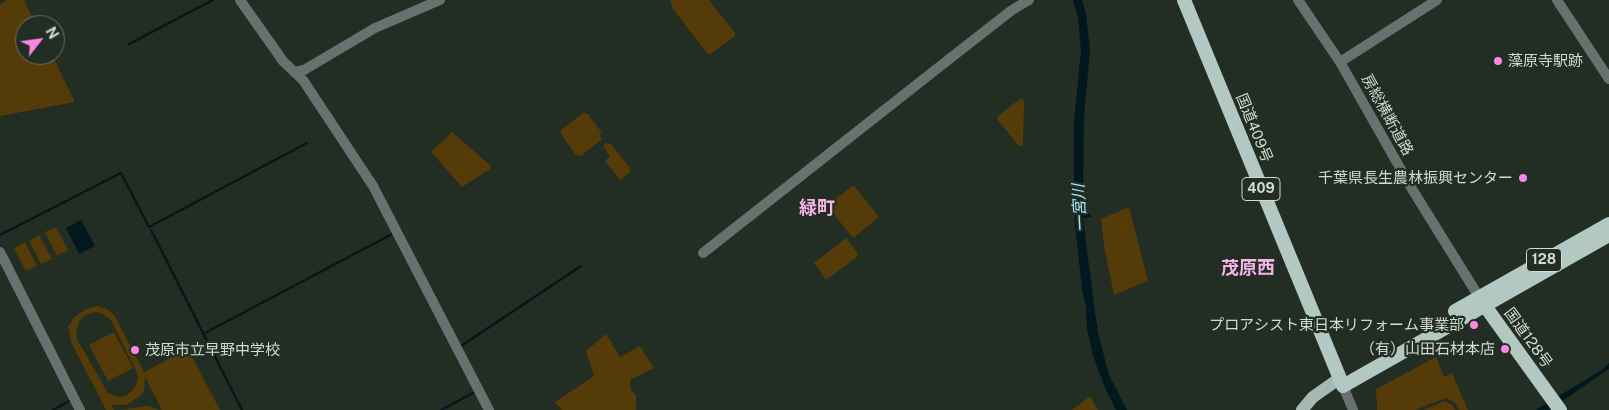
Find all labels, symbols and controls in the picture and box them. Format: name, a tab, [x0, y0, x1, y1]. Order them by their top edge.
north arrow	[15, 15, 65, 65]
text: N	[42, 24, 62, 42]
place label: 藻原寺駅跡	[1508, 52, 1583, 70]
marker: 藻原寺駅跡	[1492, 55, 1504, 67]
street label: 房総横断道路	[1357, 71, 1417, 159]
street label: 国道409号	[1232, 91, 1276, 165]
place label: 千葉県長生農林振興センター	[1318, 169, 1513, 187]
marker: 千葉県長生農林振興センター	[1517, 172, 1529, 184]
road number: 409	[1242, 178, 1280, 200]
water label: 一宮川	[1069, 184, 1091, 232]
district label: 緑町	[799, 197, 835, 219]
road number: 128	[1526, 248, 1562, 272]
district label: 茂原西	[1221, 257, 1275, 279]
street label: 国道128号	[1500, 304, 1556, 372]
place label: プロアシスト東日本リフォーム事業部	[1209, 316, 1464, 334]
marker: プロアシスト東日本リフォーム事業部	[1468, 319, 1480, 331]
place label: （有）山田石材本店	[1360, 340, 1495, 358]
place label: 茂原市立早野中学校	[145, 341, 280, 359]
marker: （有）山田石材本店	[1499, 343, 1511, 355]
marker: 茂原市立早野中学校	[129, 344, 141, 356]

